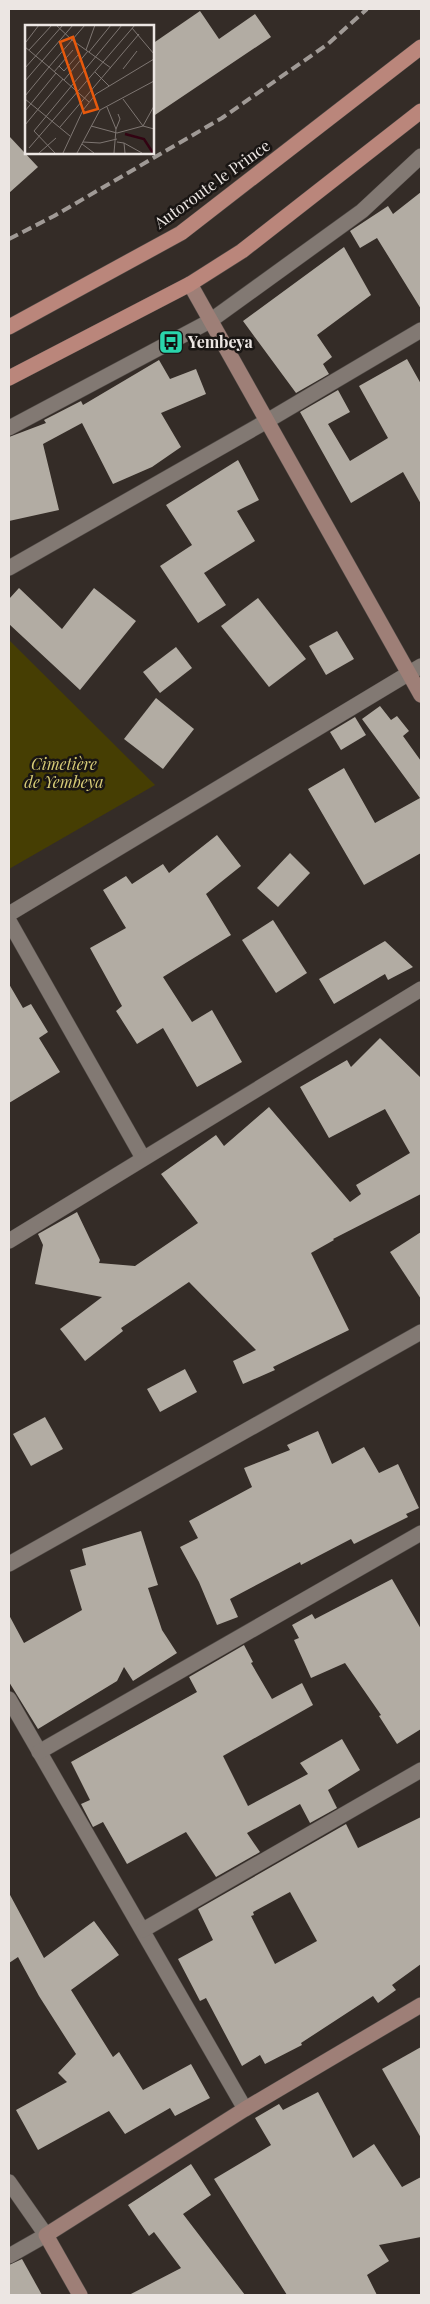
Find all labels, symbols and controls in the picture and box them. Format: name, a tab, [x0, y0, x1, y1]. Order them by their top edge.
inset map	[25, 25, 154, 154]
street label: Autoroute le Prince	[149, 134, 274, 233]
bus stop icon: Yembeya	[158, 329, 184, 355]
place label: Yembeya	[187, 331, 253, 352]
park label: Cimetière de Yembeya	[24, 753, 104, 792]

